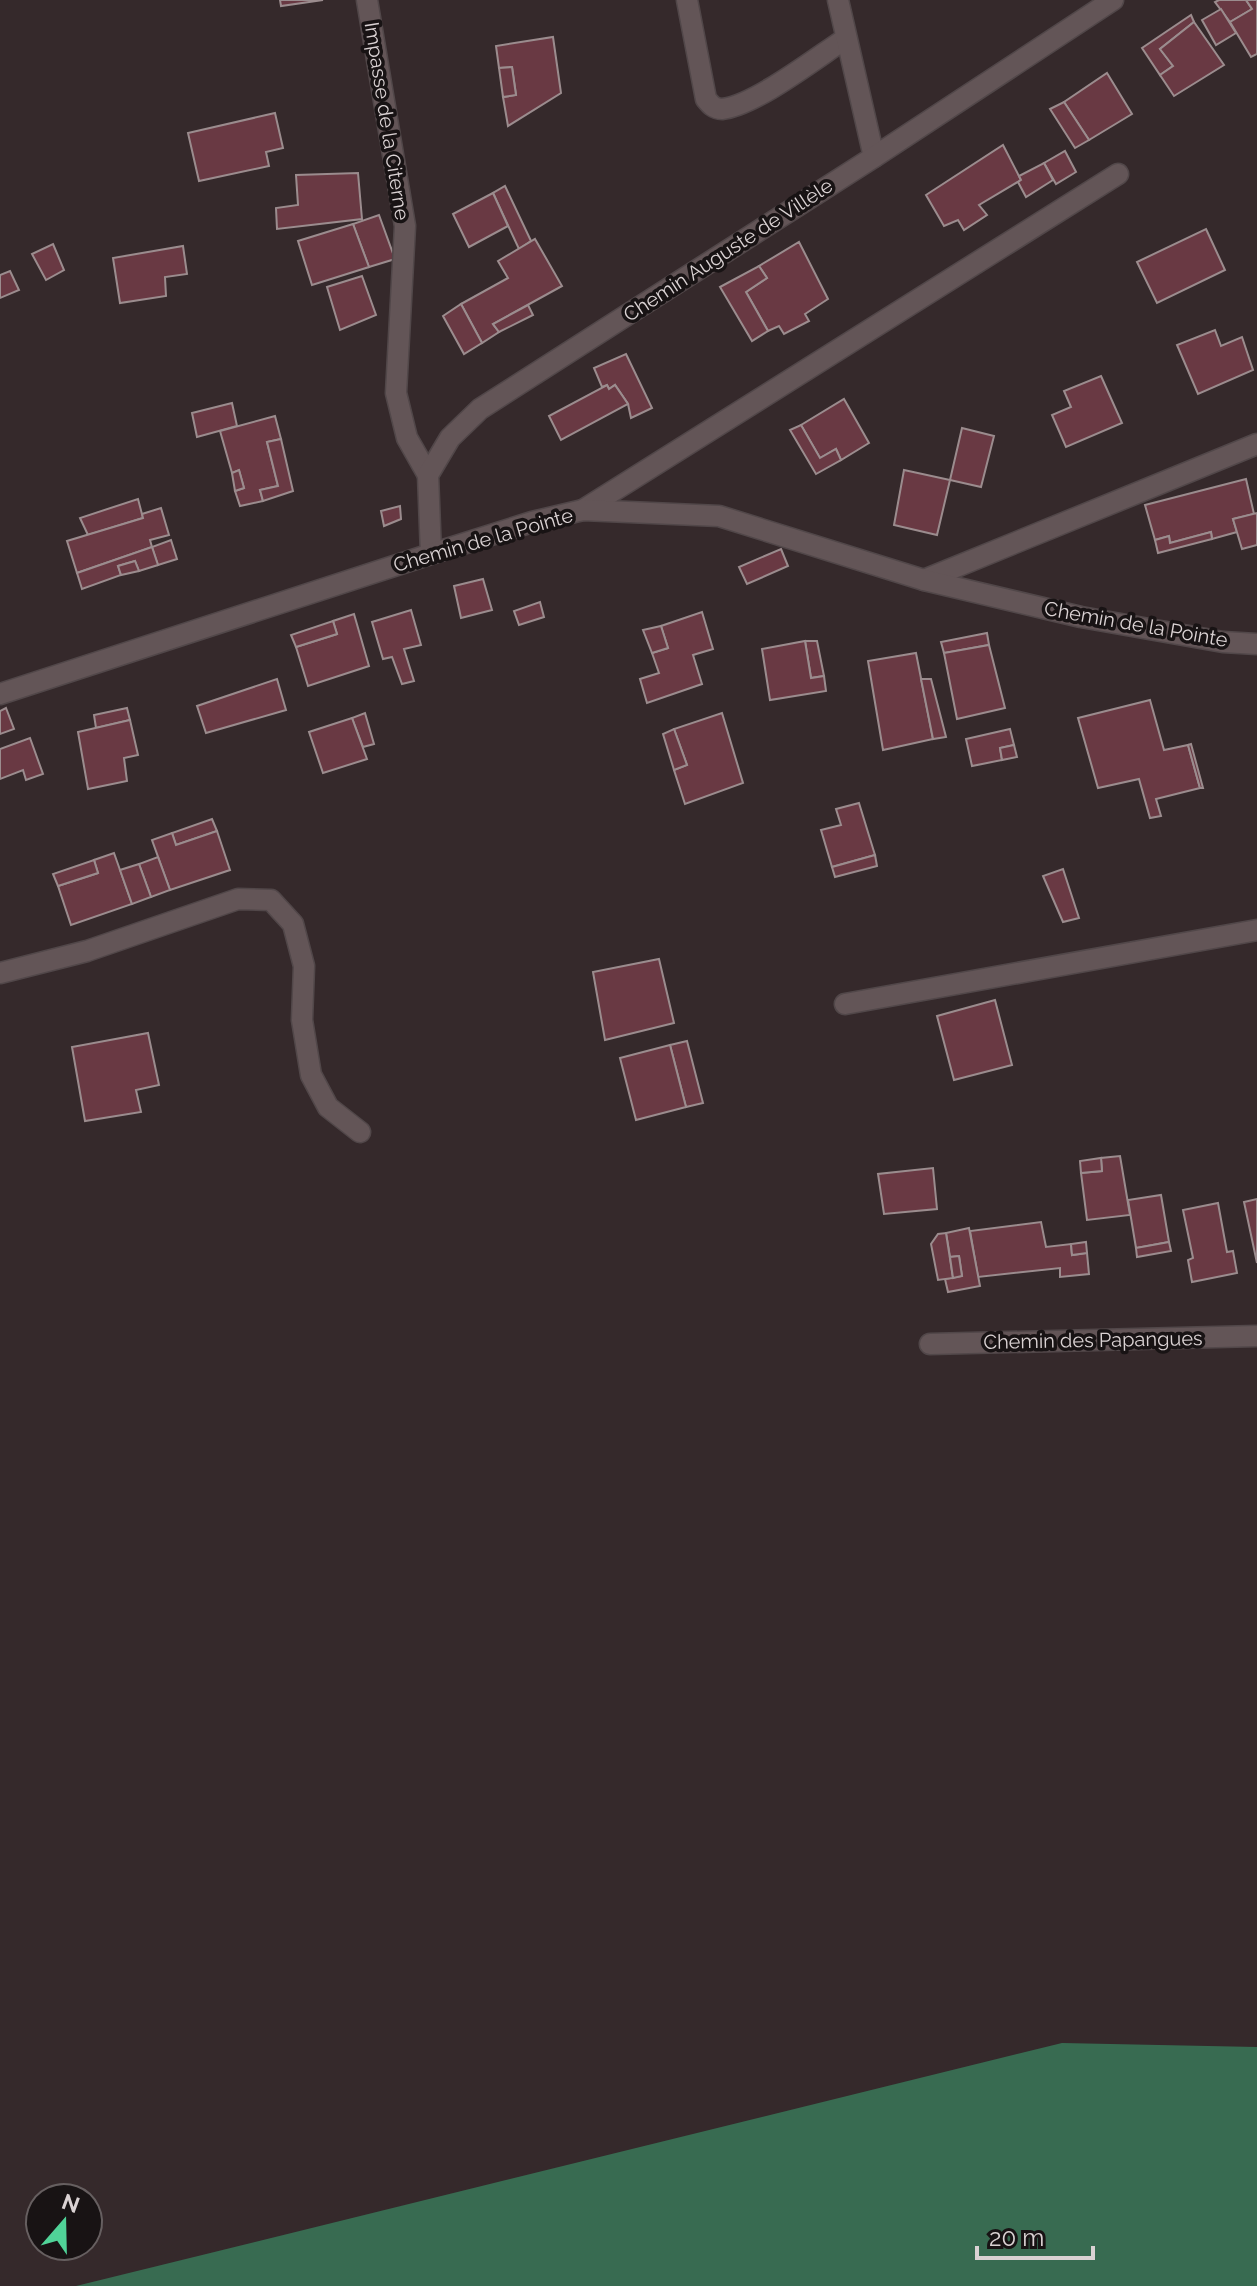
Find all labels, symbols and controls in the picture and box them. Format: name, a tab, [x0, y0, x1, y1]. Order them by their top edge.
street label: Impasse de la Citerne	[359, 20, 415, 222]
street label: Chemin Auguste de Villèle	[619, 173, 837, 327]
street label: Chemin de la Pointe	[390, 503, 576, 577]
street label: Chemin de la Pointe	[1042, 596, 1230, 652]
street label: Chemin des Papangues	[983, 1326, 1203, 1354]
north arrow	[24, 2182, 104, 2262]
text: N	[59, 2188, 83, 2218]
scale bar	[977, 2210, 1093, 2260]
text: 20 m	[989, 2223, 1044, 2252]

